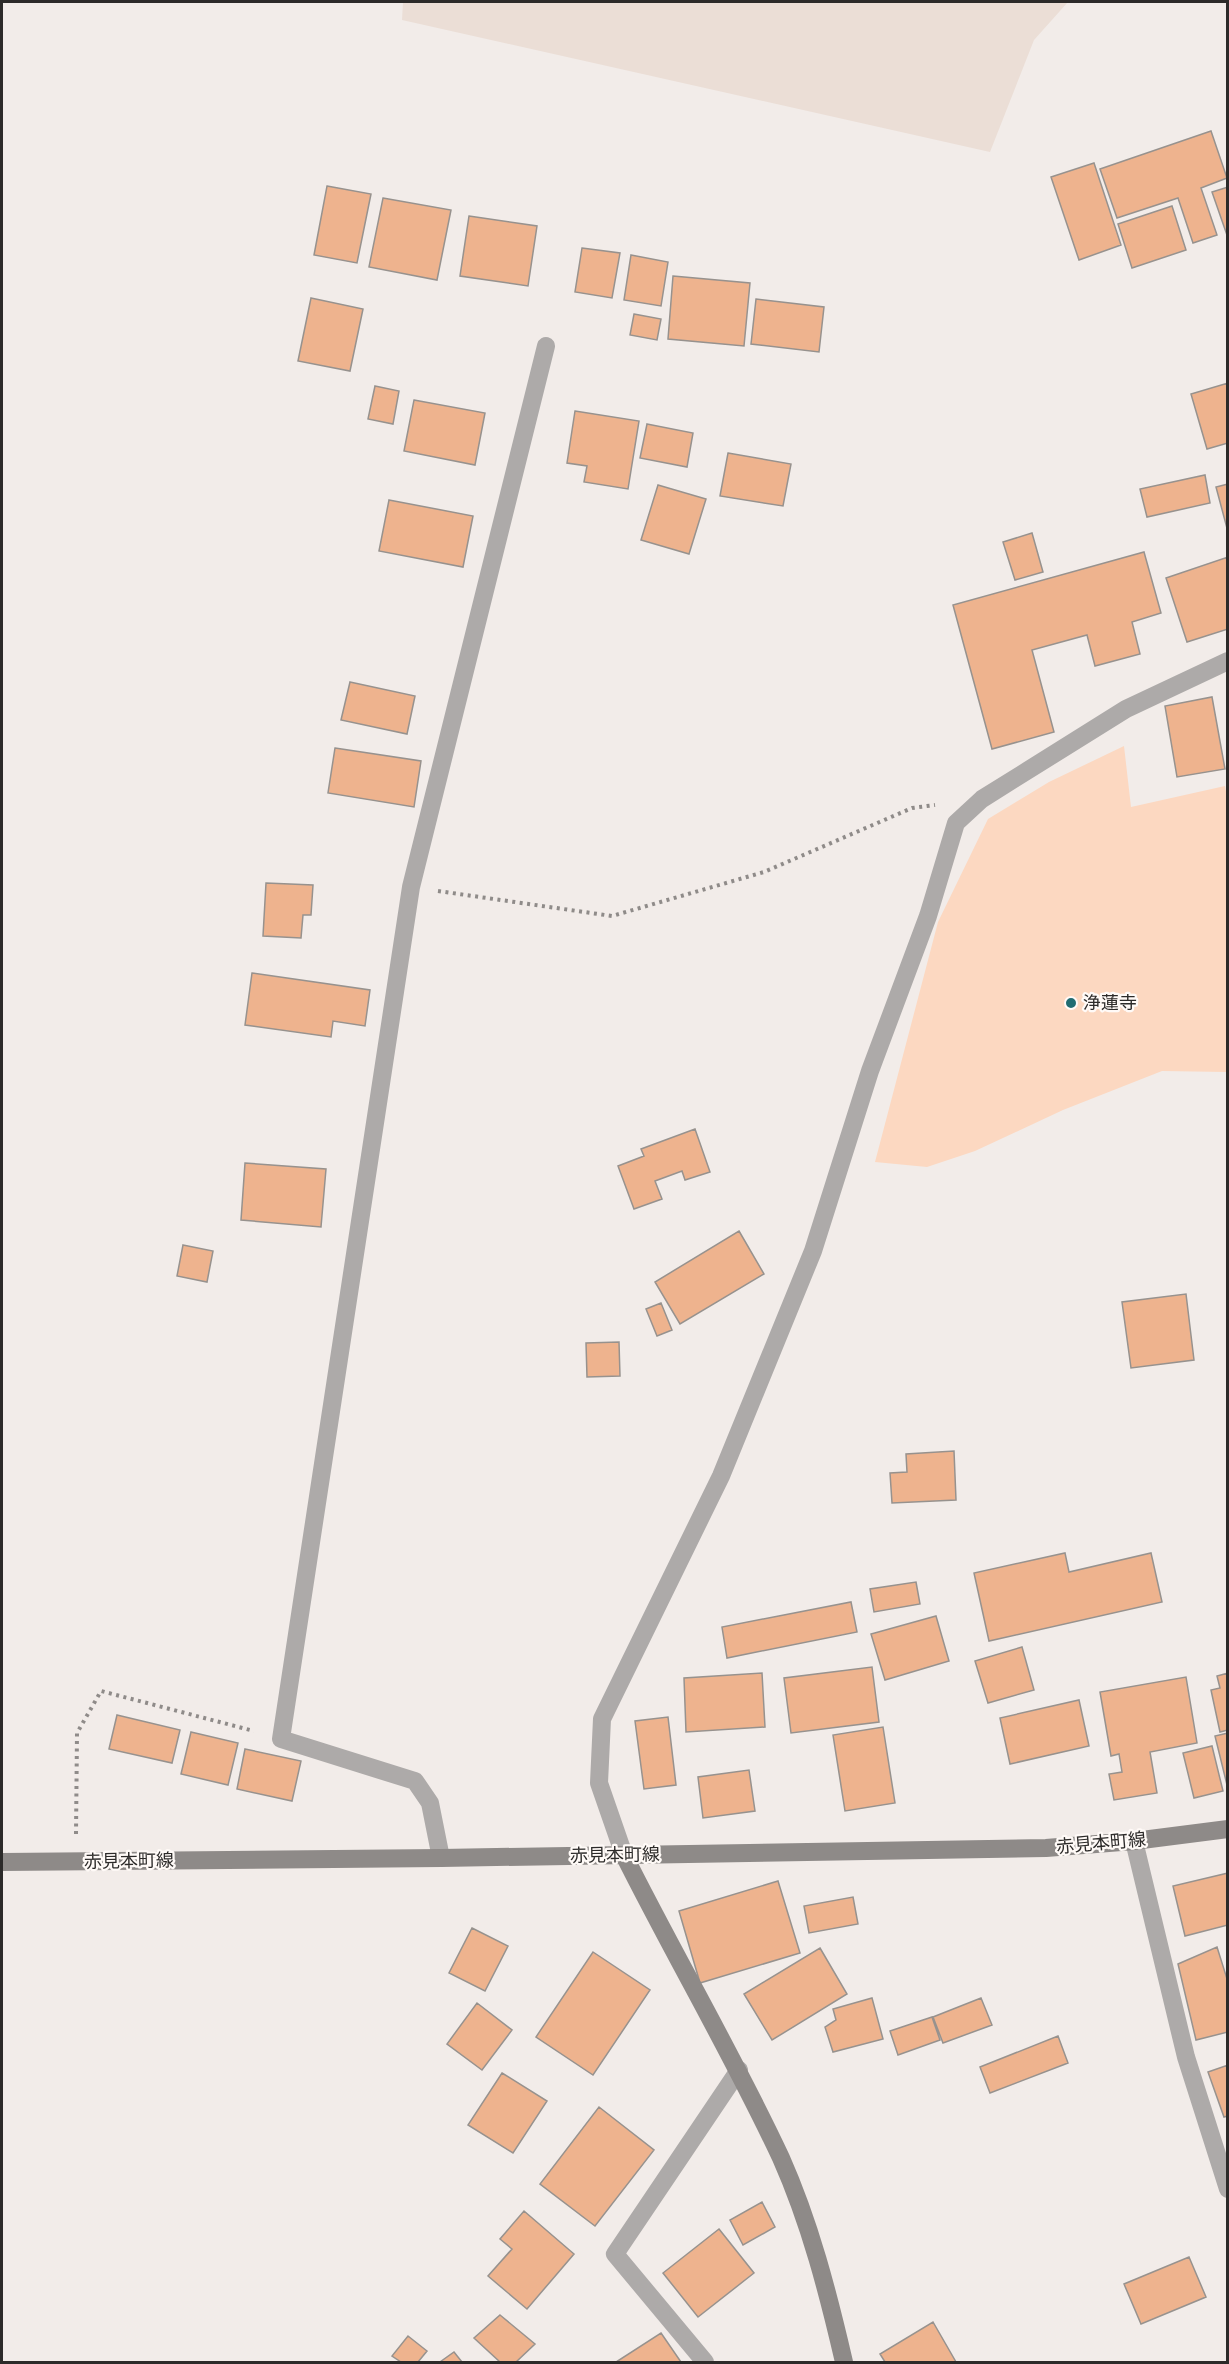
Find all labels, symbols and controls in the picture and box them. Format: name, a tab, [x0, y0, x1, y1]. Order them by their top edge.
place label: 浄蓮寺	[1083, 993, 1137, 1013]
marker: 浄蓮寺	[1064, 996, 1078, 1010]
street label: 赤見本町線	[1055, 1829, 1147, 1857]
street label: 赤見本町線	[570, 1844, 660, 1866]
street label: 赤見本町線	[84, 1850, 174, 1872]

